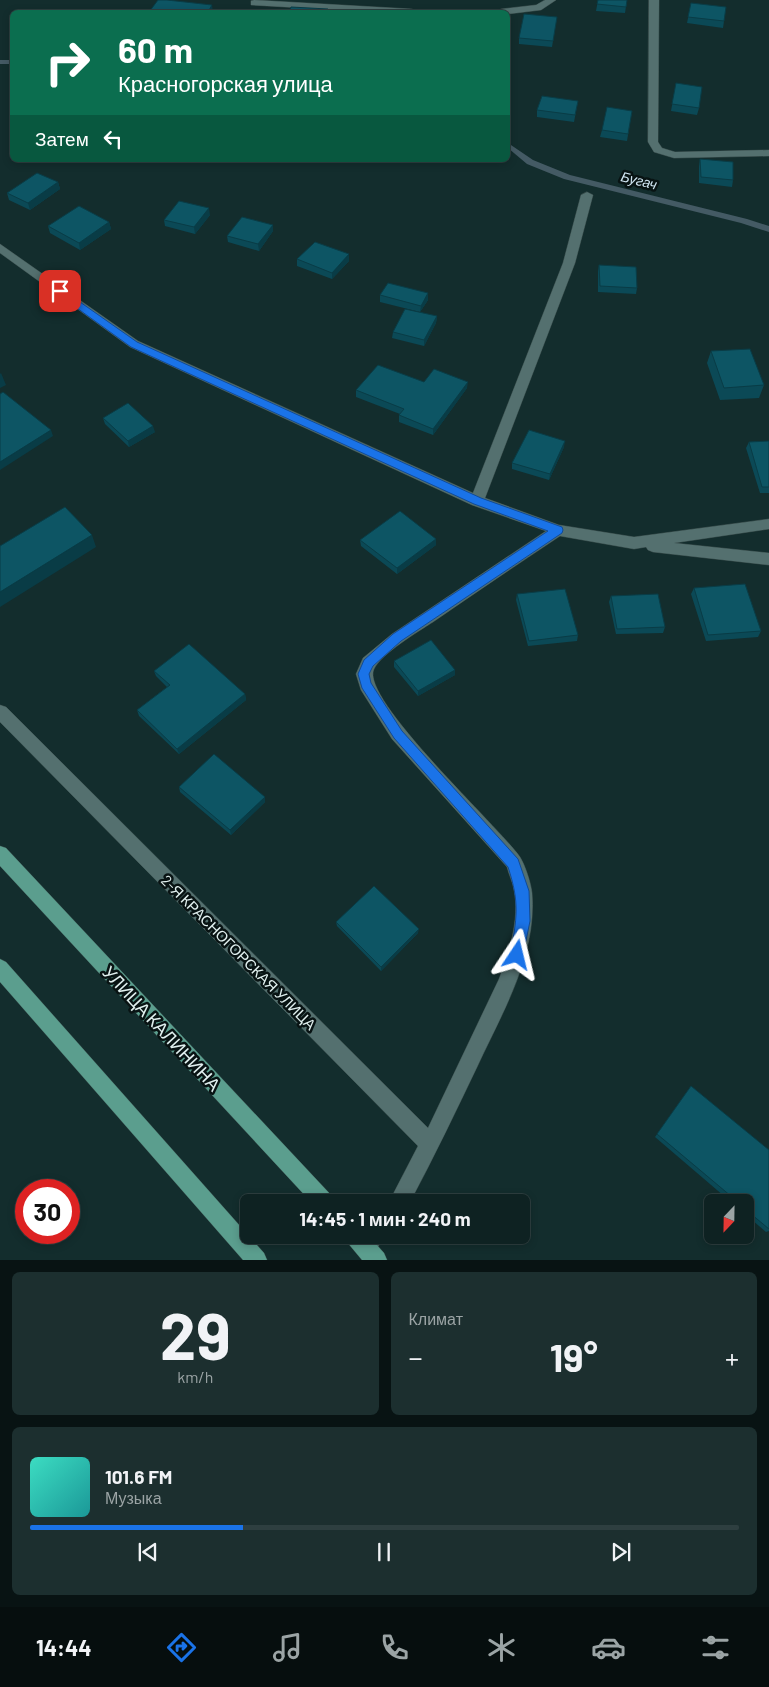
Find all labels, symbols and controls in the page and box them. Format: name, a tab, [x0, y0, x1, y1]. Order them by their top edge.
text: 60 m	[118, 28, 193, 70]
icon: right	[35, 30, 100, 95]
text: Красногорская улица	[118, 70, 333, 96]
icon: left	[99, 125, 127, 153]
text: Затем	[35, 127, 89, 150]
water label: Бугач	[619, 167, 659, 193]
pin	[39, 270, 81, 312]
icon: arrive	[46, 277, 74, 305]
street label: 2-Я КРАСНОГОРСКАЯ УЛИЦА	[158, 871, 320, 1033]
position arrow	[490, 928, 542, 980]
street label: УЛИЦА КАЛИНИНА	[98, 961, 226, 1095]
speed limit sign: 30	[15, 1179, 80, 1244]
north arrow	[704, 1194, 754, 1244]
map controls	[704, 1194, 754, 1244]
text: 14:45 · 1 мин · 240 m	[299, 1207, 471, 1230]
text: 29	[160, 1295, 231, 1373]
text: Климат	[409, 1309, 463, 1328]
text: 19°	[550, 1334, 598, 1380]
text: −	[409, 1340, 423, 1374]
text: +	[725, 1340, 739, 1374]
text: km/h	[177, 1367, 213, 1386]
text: 101.6 FM	[105, 1465, 172, 1488]
text: Музыка	[105, 1488, 162, 1507]
icon: previous	[134, 1538, 162, 1566]
icon: pause	[370, 1538, 398, 1566]
icon: next	[607, 1538, 635, 1566]
icon: directions	[164, 1630, 199, 1665]
icon: music	[270, 1630, 305, 1665]
icon: phone	[377, 1630, 412, 1665]
icon: climate	[484, 1630, 519, 1665]
icon: car	[591, 1630, 626, 1665]
icon: filters	[698, 1630, 733, 1665]
text: 14:44	[36, 1634, 92, 1660]

